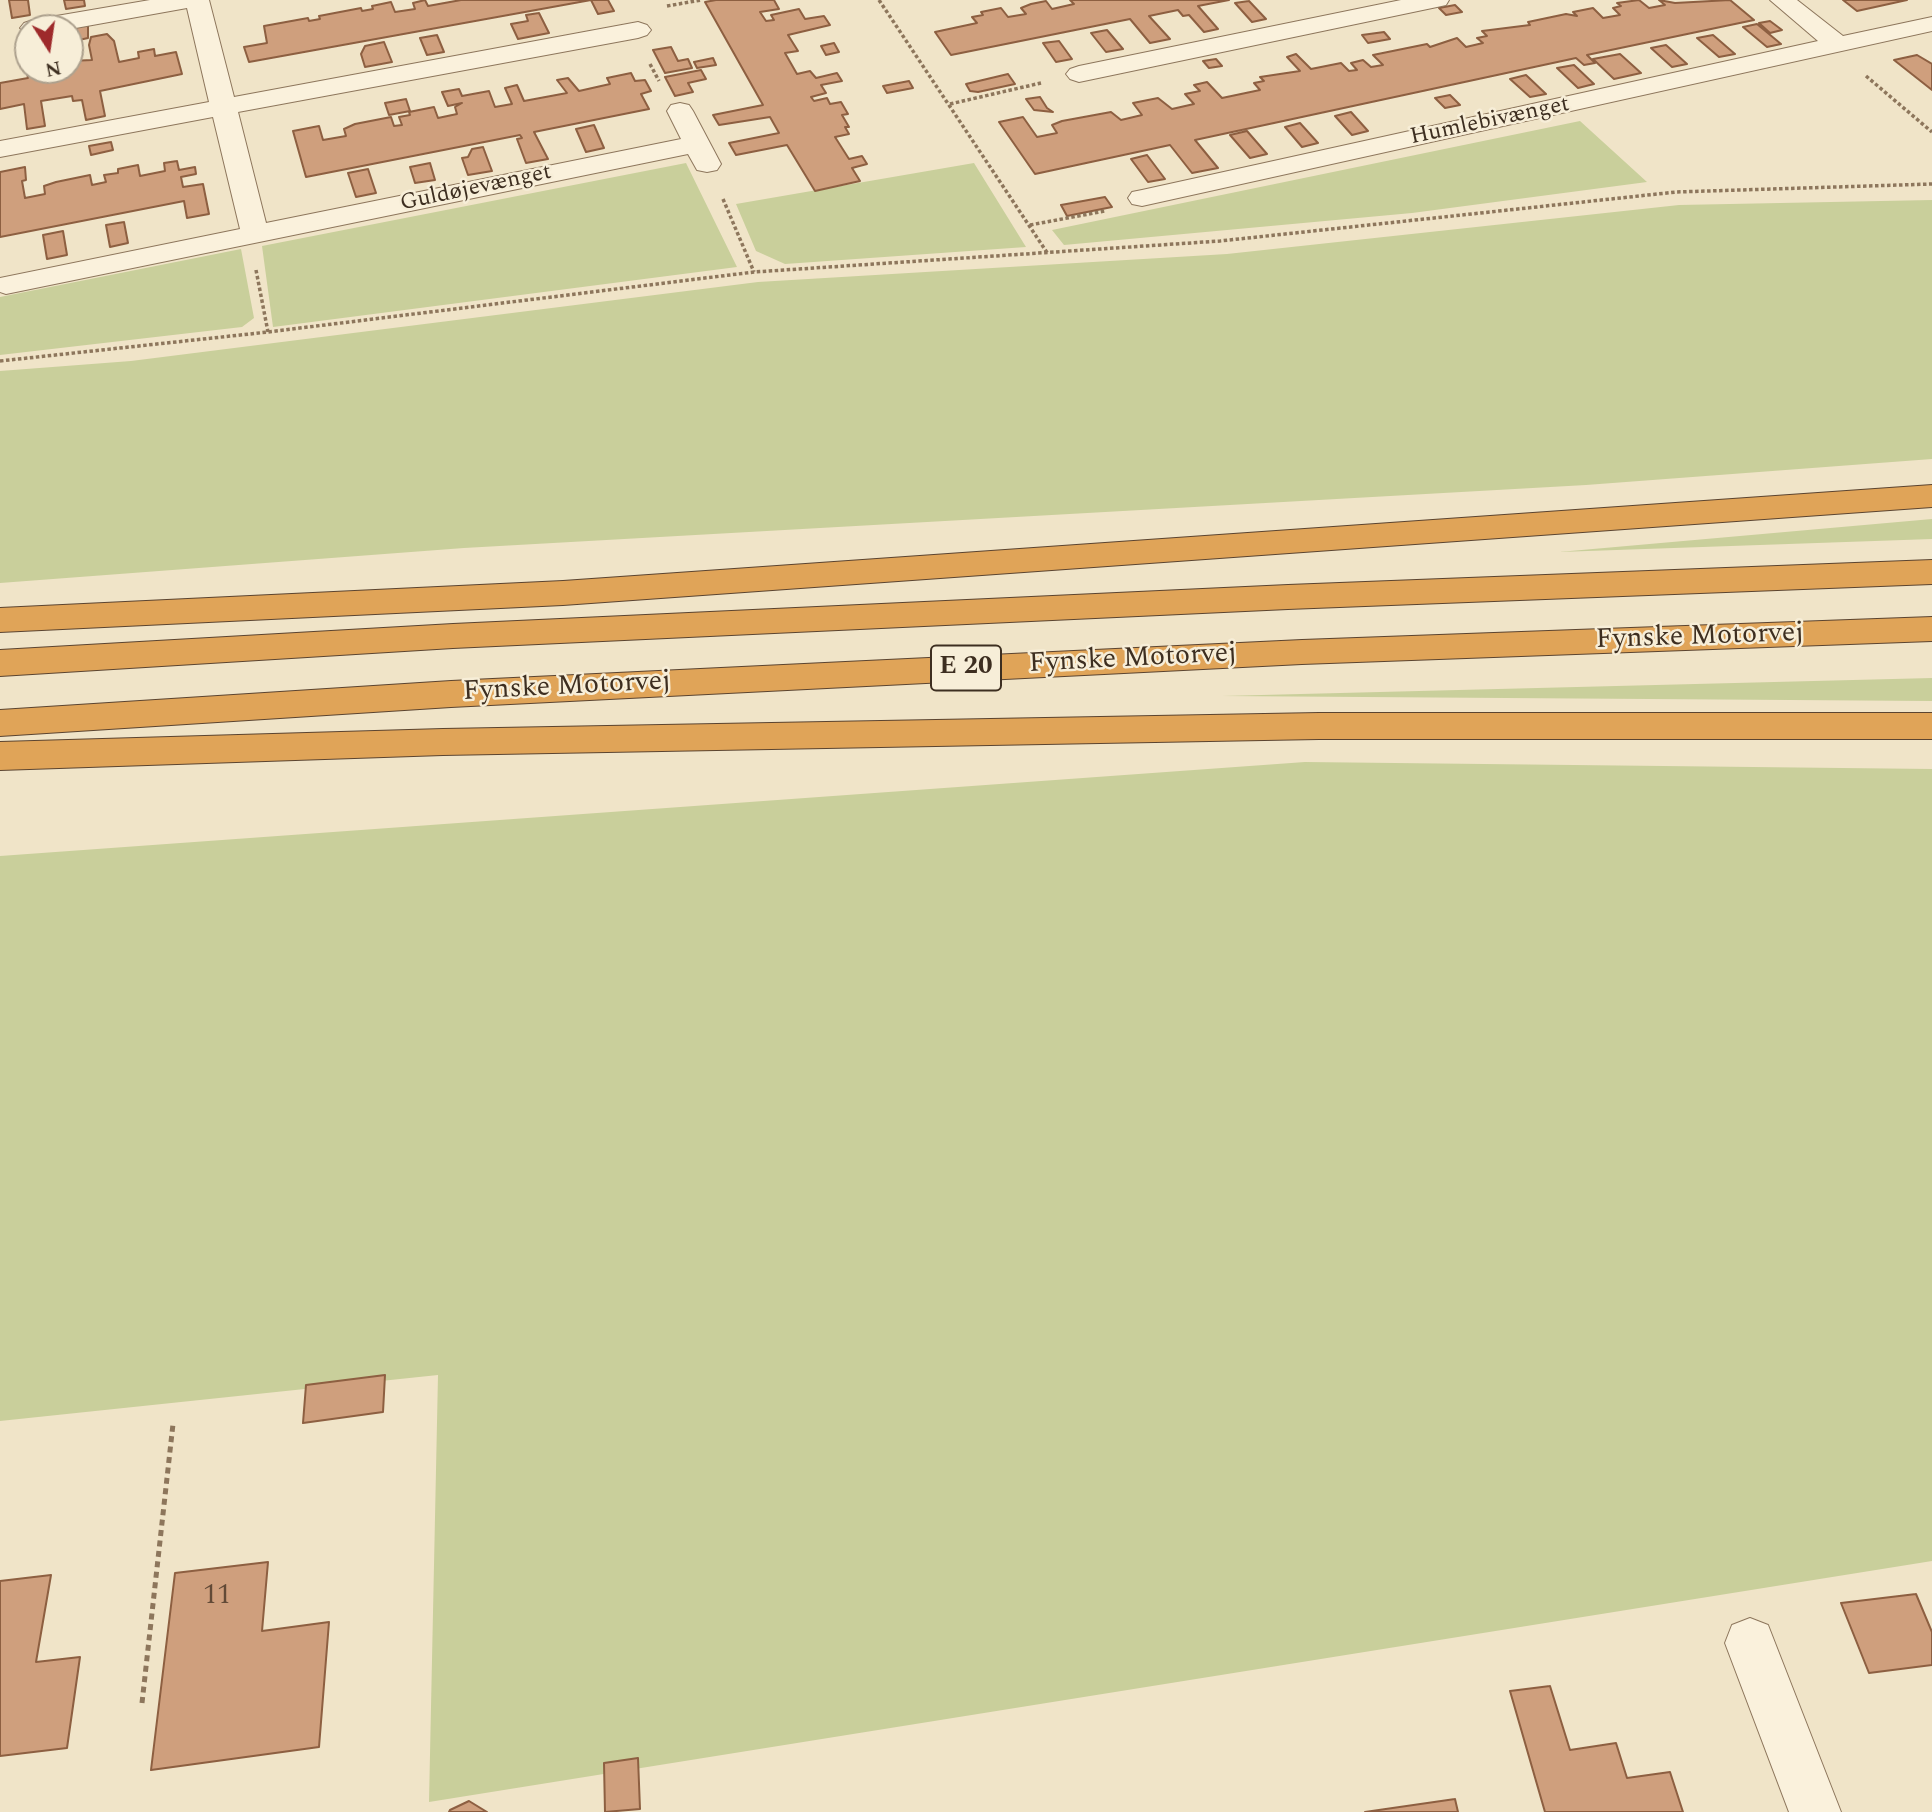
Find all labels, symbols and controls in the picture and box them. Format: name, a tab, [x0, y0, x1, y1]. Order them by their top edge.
north arrow	[14, 14, 84, 84]
text: N	[42, 52, 64, 84]
street label: Humlebivænget	[1408, 92, 1572, 152]
street label: Guldøjevænget	[398, 160, 554, 218]
street label: Fynske Motorvej	[1595, 618, 1805, 658]
street label: Fynske Motorvej	[1028, 638, 1238, 682]
road number: E 20	[931, 646, 1001, 690]
street label: Fynske Motorvej	[462, 666, 672, 710]
house number: 11	[203, 1581, 231, 1615]

